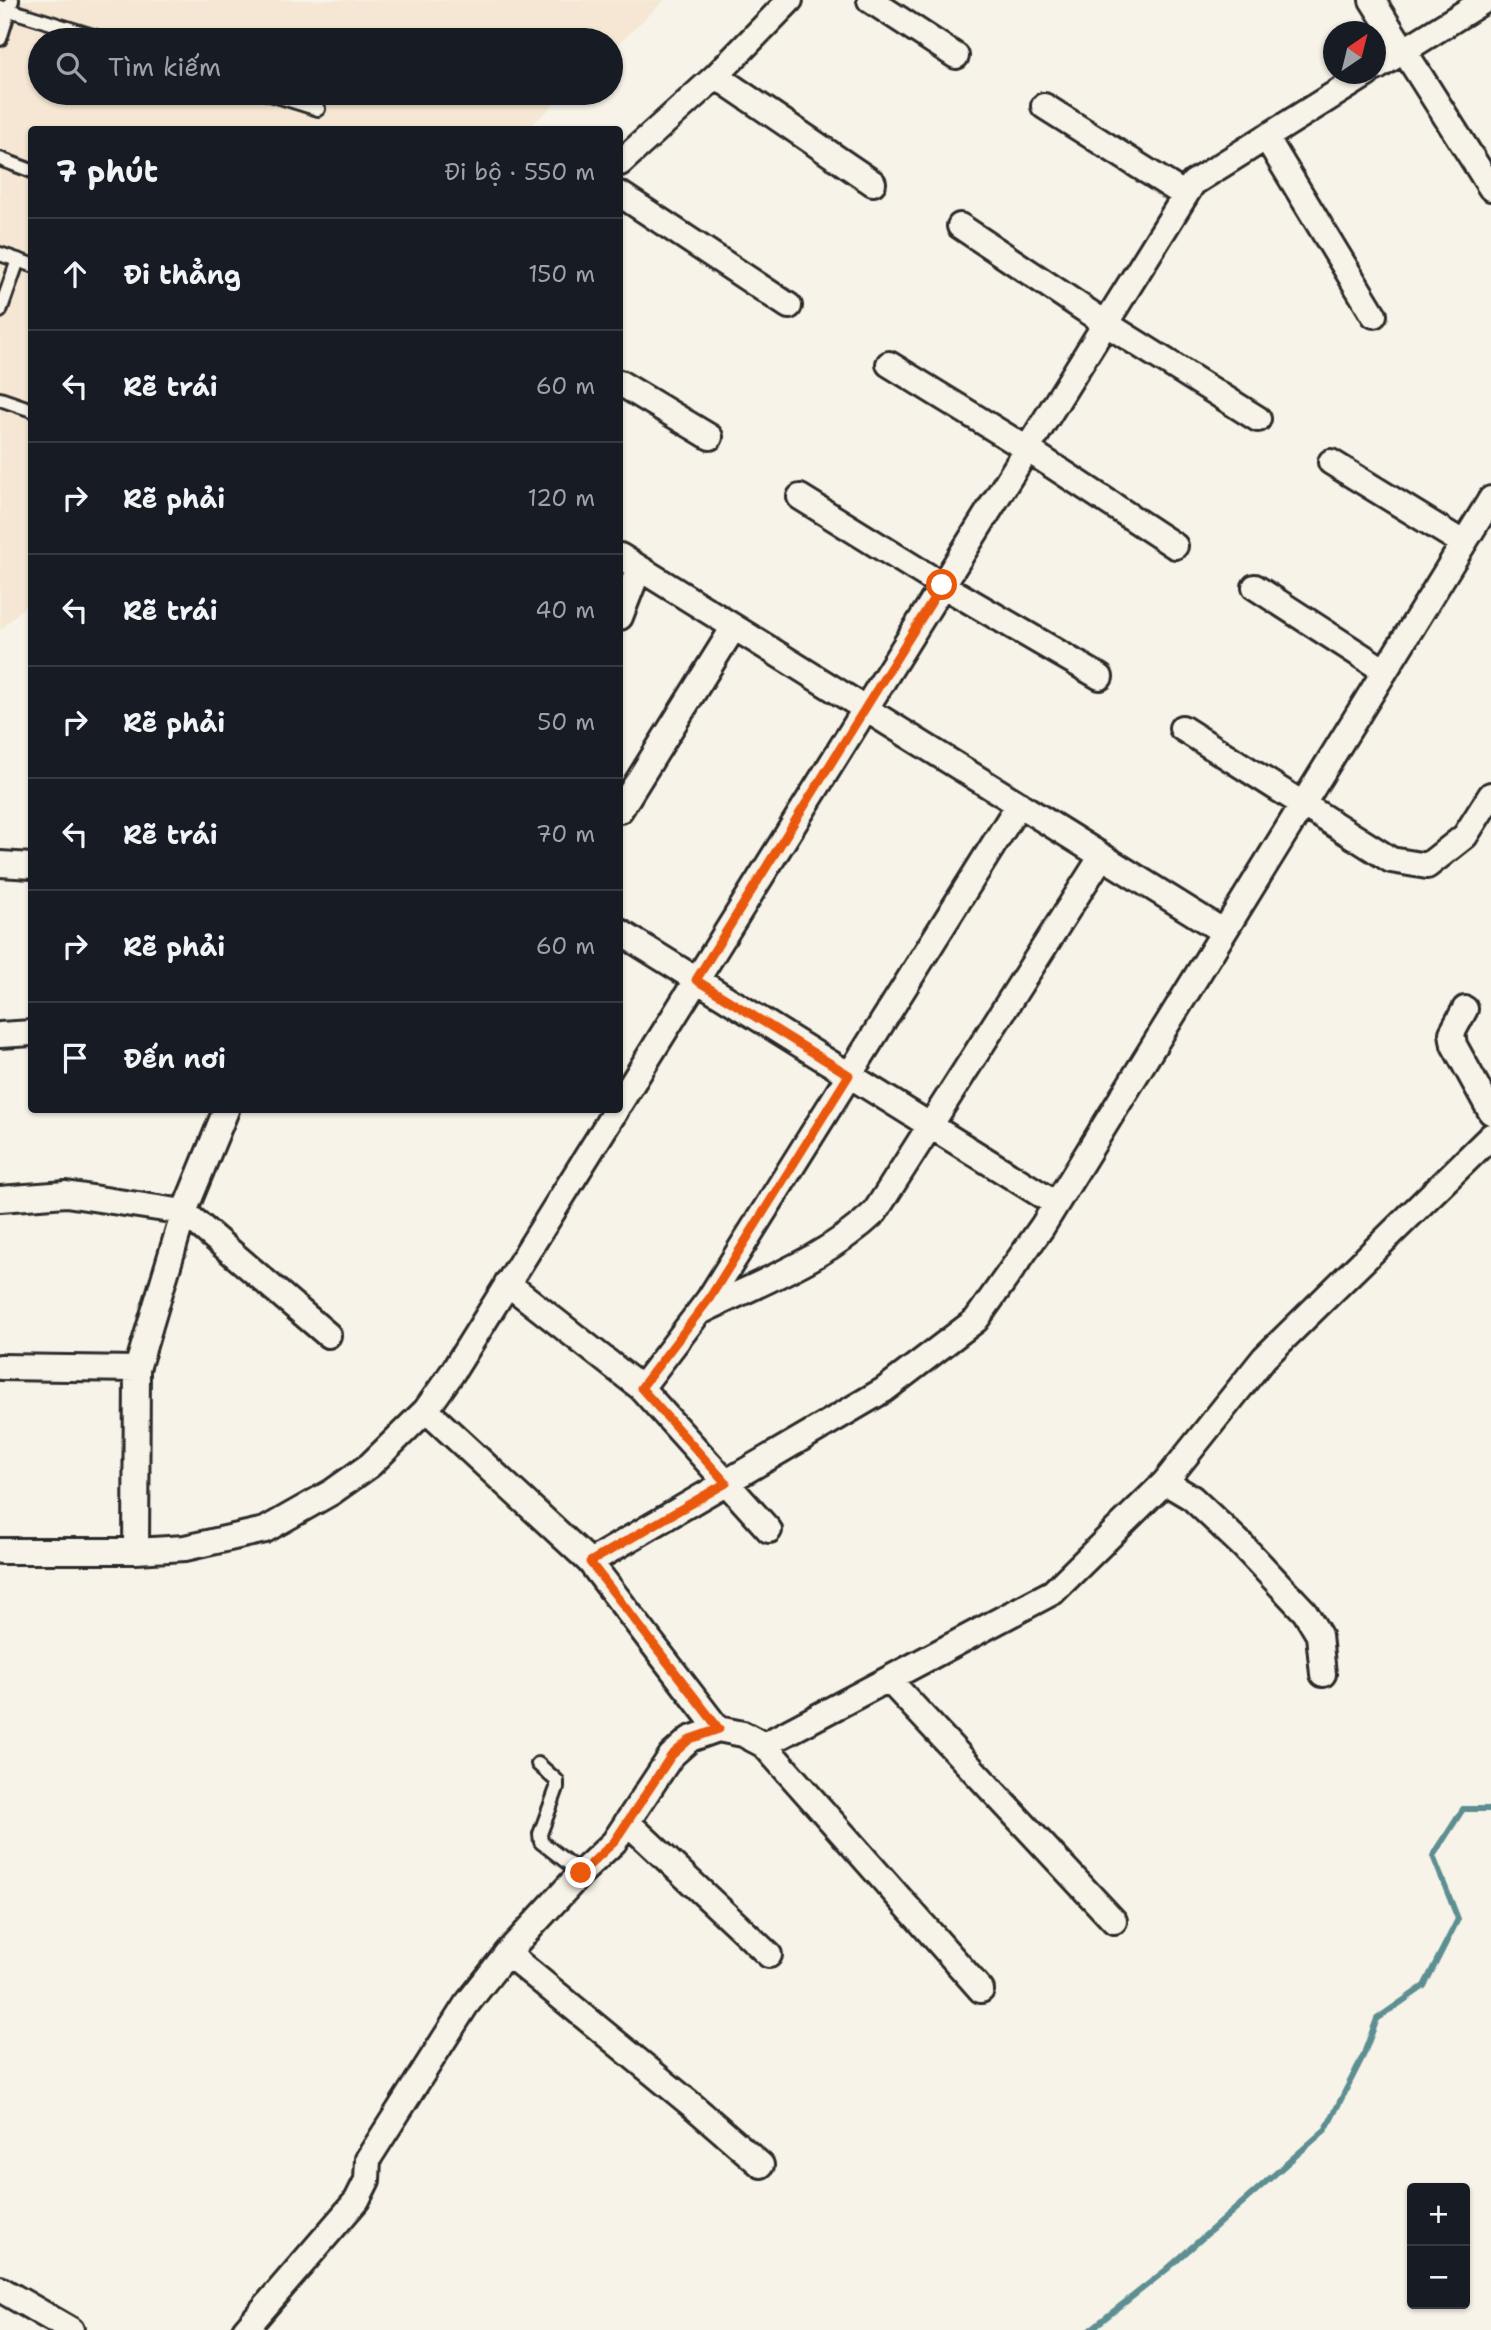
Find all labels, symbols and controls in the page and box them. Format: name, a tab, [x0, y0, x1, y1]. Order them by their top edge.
north arrow	[1323, 21, 1386, 84]
search box	[28, 28, 623, 105]
icon: search	[52, 48, 90, 86]
text: Tìm kiếm	[108, 49, 221, 84]
text: 7 phút	[56, 151, 158, 192]
text: Đi bộ · 550 m	[444, 157, 595, 187]
icon: ahead	[56, 255, 94, 293]
text: Đi thẳng	[123, 257, 241, 292]
text: 150 m	[528, 259, 595, 289]
icon: left	[56, 367, 94, 405]
text: Rẽ trái	[123, 369, 218, 404]
text: 60 m	[536, 371, 595, 401]
icon: right	[56, 479, 94, 517]
text: Rẽ phải	[123, 481, 225, 516]
text: 120 m	[527, 483, 595, 513]
route start	[926, 569, 957, 600]
icon: left	[56, 591, 94, 629]
text: Rẽ trái	[123, 593, 218, 628]
text: 40 m	[535, 595, 595, 625]
icon: right	[56, 703, 94, 741]
text: Rẽ phải	[123, 705, 225, 740]
text: 50 m	[537, 707, 595, 737]
icon: left	[56, 815, 94, 853]
text: Rẽ trái	[123, 817, 218, 852]
text: 70 m	[536, 819, 595, 849]
icon: right	[56, 927, 94, 965]
text: Rẽ phải	[123, 929, 225, 964]
text: 60 m	[536, 931, 595, 961]
icon: arrive	[56, 1039, 94, 1077]
text: Đến nơi	[123, 1041, 226, 1076]
route end	[565, 1857, 596, 1888]
map controls	[1407, 2183, 1470, 2309]
button: +	[1407, 2183, 1470, 2246]
button: −	[1407, 2246, 1470, 2309]

